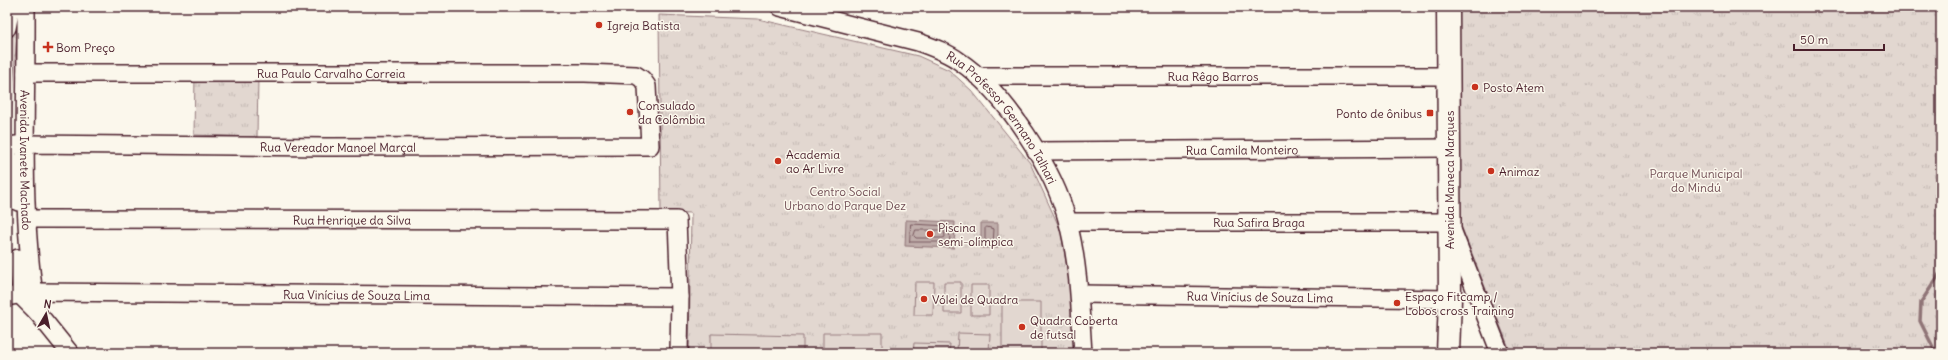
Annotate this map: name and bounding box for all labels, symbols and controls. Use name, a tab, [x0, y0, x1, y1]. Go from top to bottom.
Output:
place label: Igreja Batista	[607, 18, 680, 33]
marker: Igreja Batista	[594, 20, 604, 30]
scale bar	[1794, 26, 1884, 52]
text: 50 m	[1800, 32, 1829, 47]
place label: Bom Preço	[56, 40, 115, 55]
marker: Bom Preço	[43, 42, 53, 52]
street label: Rua Professor Germano Talhari	[944, 47, 1060, 186]
street label: Rua Paulo Carvalho Correia	[257, 66, 405, 81]
street label: Rua Rêgo Barros	[1167, 69, 1259, 84]
place label: Posto Atem	[1483, 80, 1545, 95]
marker: Posto Atem	[1470, 82, 1480, 92]
street label: Avenida Ivanete Machado	[18, 90, 35, 231]
place label: Consulado da Colômbia	[638, 98, 706, 127]
place label: Ponto de ônibus	[1336, 106, 1422, 121]
marker: Consulado da Colômbia	[625, 107, 635, 117]
marker: Ponto de ônibus	[1425, 108, 1435, 118]
street label: Avenida Maneca Marques	[1442, 111, 1457, 249]
street label: Rua Vereador Manoel Marçal	[260, 139, 416, 155]
street label: Rua Camila Monteiro	[1186, 142, 1299, 157]
place label: Academia ao Ar Livre	[786, 147, 844, 176]
marker: Academia ao Ar Livre	[773, 156, 783, 166]
place label: Animaz	[1499, 164, 1540, 179]
marker: Animaz	[1486, 166, 1496, 176]
park label: Parque Municipal do Mindú	[1650, 166, 1742, 195]
park label: Centro Social Urbano do Parque Dez	[784, 184, 906, 213]
street label: Rua Henrique da Silva	[293, 212, 411, 227]
street label: Rua Safira Braga	[1213, 215, 1305, 230]
place label: Piscina semi-olímpica	[938, 220, 1013, 249]
marker: Piscina semi-olímpica	[925, 229, 935, 239]
street label: Rua Vinícius de Souza Lima	[283, 286, 430, 303]
street label: Rua Vinícius de Souza Lima	[1186, 288, 1334, 305]
place label: Espaço Fitcamp / Lobos cross Training	[1405, 289, 1514, 318]
place label: Vólei de Quadra	[932, 292, 1018, 307]
north arrow	[26, 294, 66, 334]
marker: Vólei de Quadra	[919, 294, 929, 304]
text: N	[43, 297, 52, 312]
marker: Espaço Fitcamp / Lobos cross Training	[1392, 298, 1402, 308]
place label: Quadra Coberta de futsal	[1030, 313, 1118, 342]
marker: Quadra Coberta de futsal	[1017, 322, 1027, 332]

